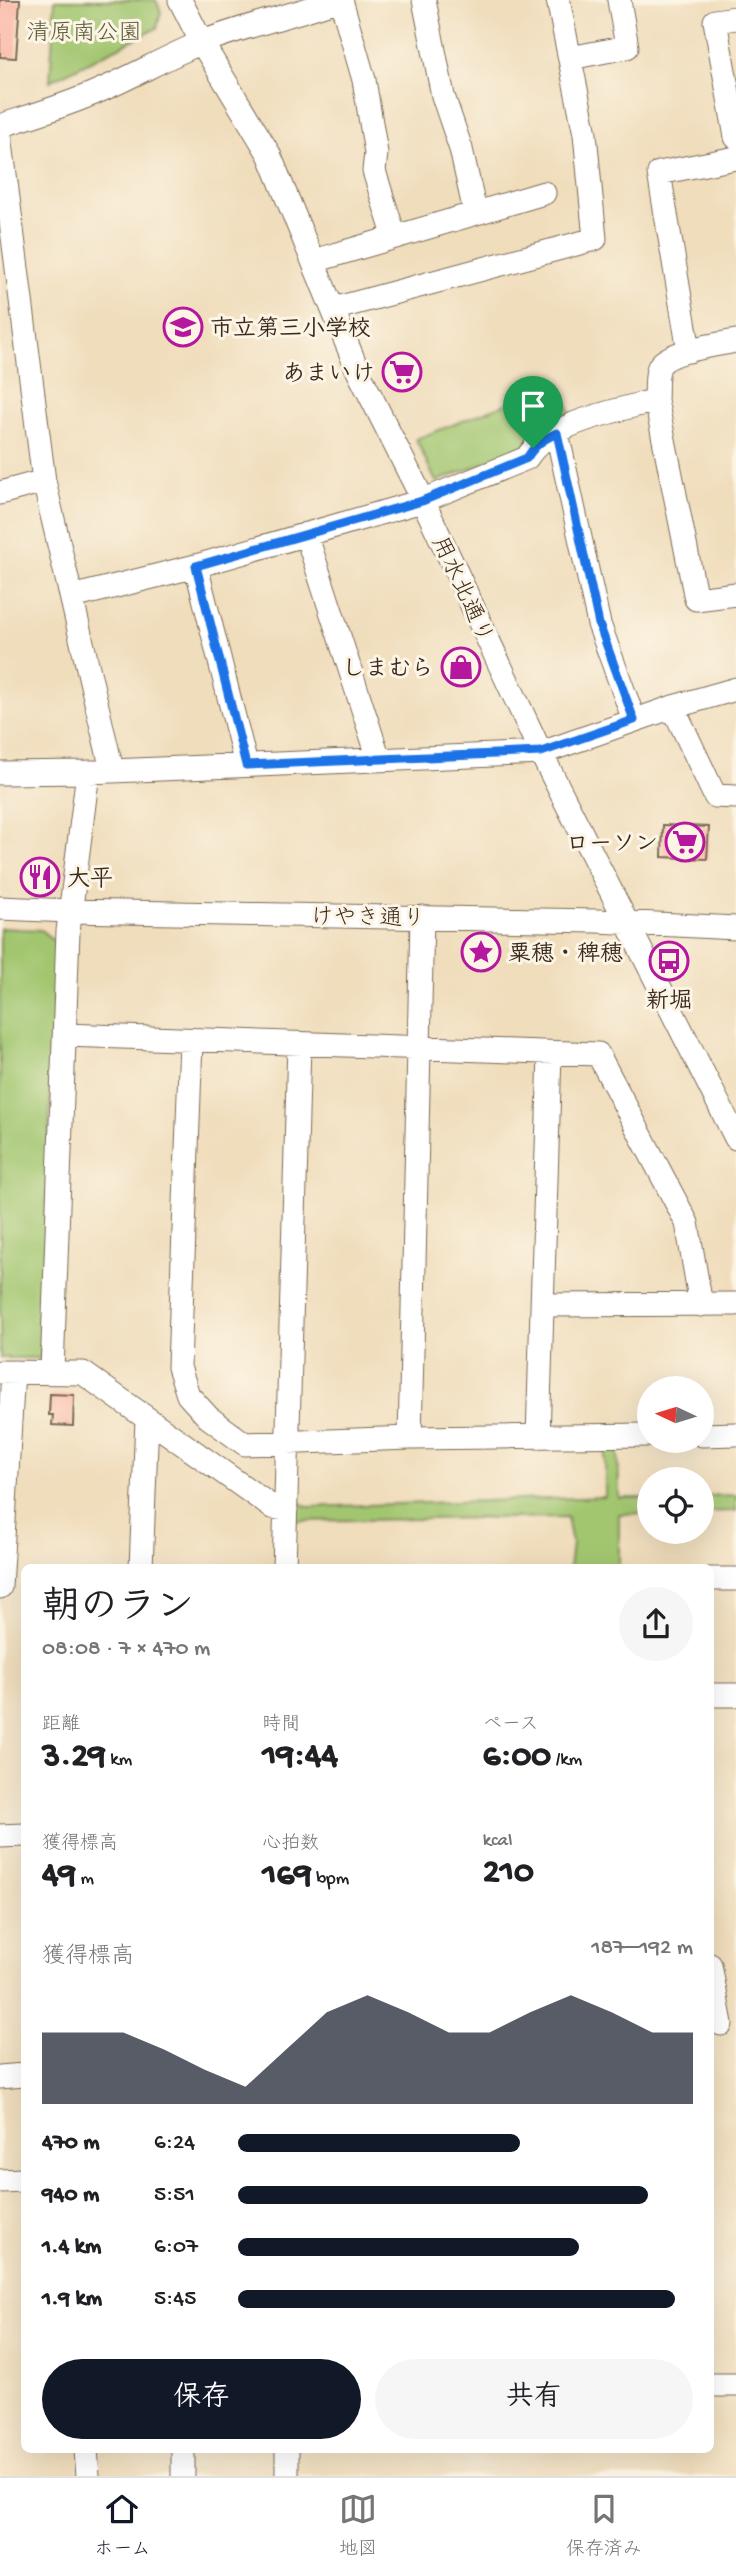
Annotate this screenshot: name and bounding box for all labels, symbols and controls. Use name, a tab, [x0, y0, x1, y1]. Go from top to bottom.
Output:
park label: 清原南公園	[27, 20, 142, 48]
school or university icon: 市立第三小学校	[162, 306, 204, 348]
place label: 市立第三小学校	[210, 316, 371, 344]
supermarket icon: あまいけ	[381, 351, 423, 393]
place label: あまいけ	[282, 361, 375, 389]
pin	[503, 376, 563, 448]
icon: arrive	[514, 387, 552, 425]
street label: 用水北通り	[424, 532, 498, 648]
shop icon: しまむら	[440, 646, 482, 688]
place label: しまむら	[342, 657, 434, 684]
supermarket icon: ローソン	[664, 821, 706, 863]
place label: ローソン	[566, 832, 658, 859]
restaurant icon: 大平	[19, 856, 61, 898]
place label: 大平	[67, 866, 113, 894]
street label: けやき通り	[310, 905, 426, 934]
place icon: 粟穂・稗穂	[460, 931, 502, 973]
bus stop icon: 新堀	[648, 940, 690, 982]
place label: 粟穂・稗穂	[508, 941, 623, 969]
place label: 新堀	[646, 988, 692, 1016]
north arrow	[637, 1376, 714, 1452]
map controls	[637, 1376, 714, 1544]
button: locate	[637, 1467, 714, 1544]
button: share	[619, 1587, 693, 1661]
text: 朝のラン	[42, 1588, 194, 1632]
text: 08:08 · 7 × 470 m	[42, 1636, 210, 1663]
text: 距離	[42, 1714, 80, 1737]
text: 時間	[262, 1714, 300, 1737]
text: ペース	[483, 1714, 539, 1737]
text: 3.29	[42, 1737, 106, 1778]
text: 19:44	[262, 1737, 338, 1778]
text: 6:00	[483, 1737, 551, 1778]
text: km	[106, 1749, 132, 1772]
text: /km	[551, 1749, 582, 1772]
text: kcal	[483, 1830, 512, 1853]
text: 獲得標高	[42, 1833, 118, 1856]
text: 心拍数	[262, 1833, 319, 1856]
text: 210	[483, 1853, 534, 1894]
text: 49	[42, 1856, 76, 1897]
text: 169	[262, 1856, 312, 1897]
text: m	[76, 1868, 94, 1891]
text: bpm	[312, 1868, 349, 1891]
text: 187–192 m	[591, 1935, 693, 1962]
text: 獲得標高	[42, 1944, 134, 1971]
text: 470 m	[42, 2130, 100, 2157]
text: 6:24	[154, 2130, 195, 2157]
text: 940 m	[42, 2182, 99, 2209]
text: 5:51	[154, 2182, 195, 2209]
text: 1.4 km	[42, 2234, 101, 2261]
text: 6:07	[154, 2234, 198, 2261]
text: 1.9 km	[42, 2286, 102, 2313]
text: 5:45	[154, 2286, 196, 2313]
button: 保存	[42, 2359, 361, 2439]
button: 共有	[375, 2359, 693, 2439]
tab: ホーム	[94, 2490, 151, 2562]
tab: 地図	[339, 2490, 377, 2562]
tab: 保存済み	[566, 2490, 642, 2562]

